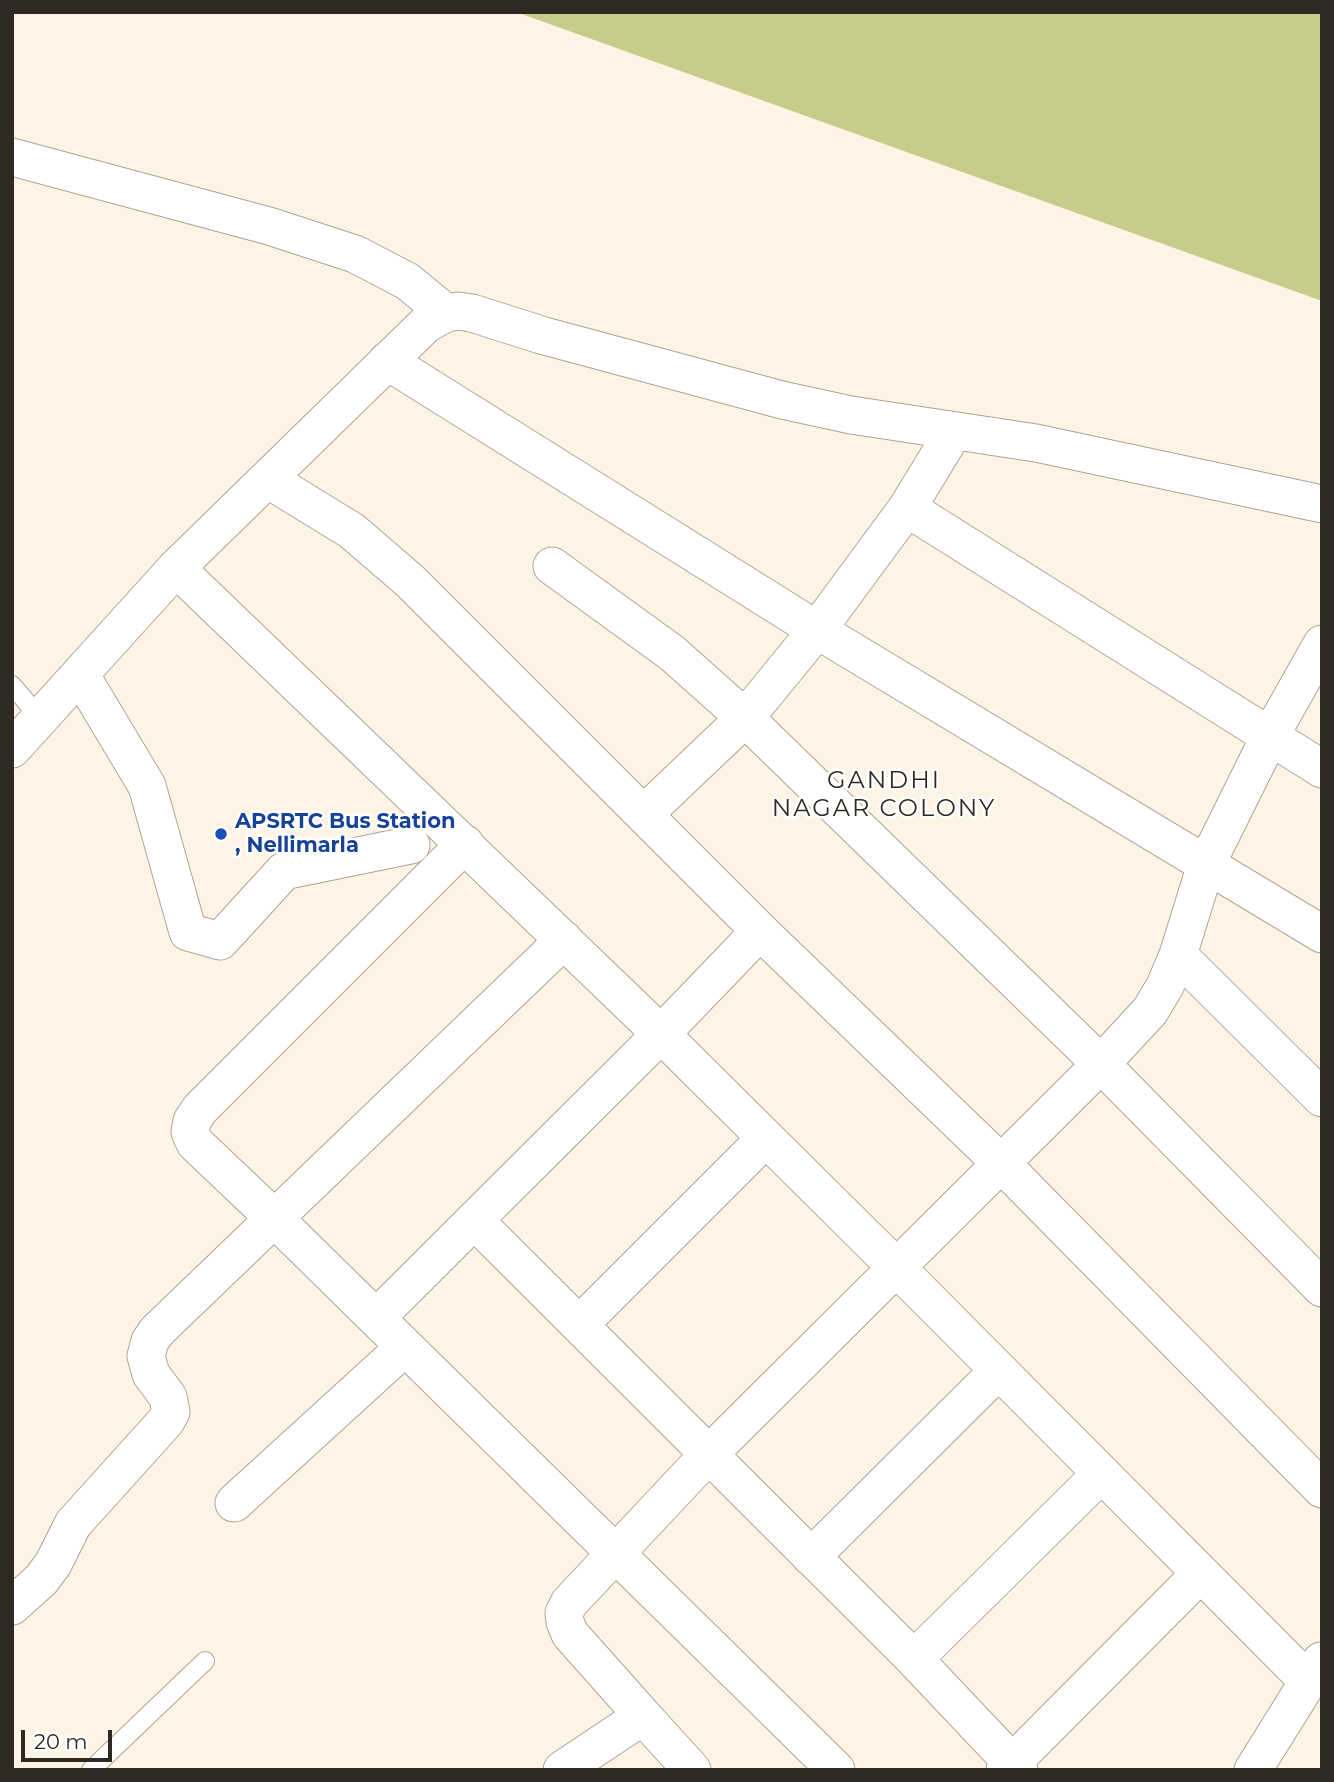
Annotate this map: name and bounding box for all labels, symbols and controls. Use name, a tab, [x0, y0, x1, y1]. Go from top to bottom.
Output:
district label: GANDHI NAGAR COLONY	[773, 767, 995, 823]
place label: APSRTC Bus Station , Nellimarla	[235, 809, 455, 859]
marker: APSRTC Bus Station , Nellimarla	[213, 826, 229, 842]
scale bar	[24, 1716, 116, 1760]
text: 20 m	[34, 1729, 88, 1754]

